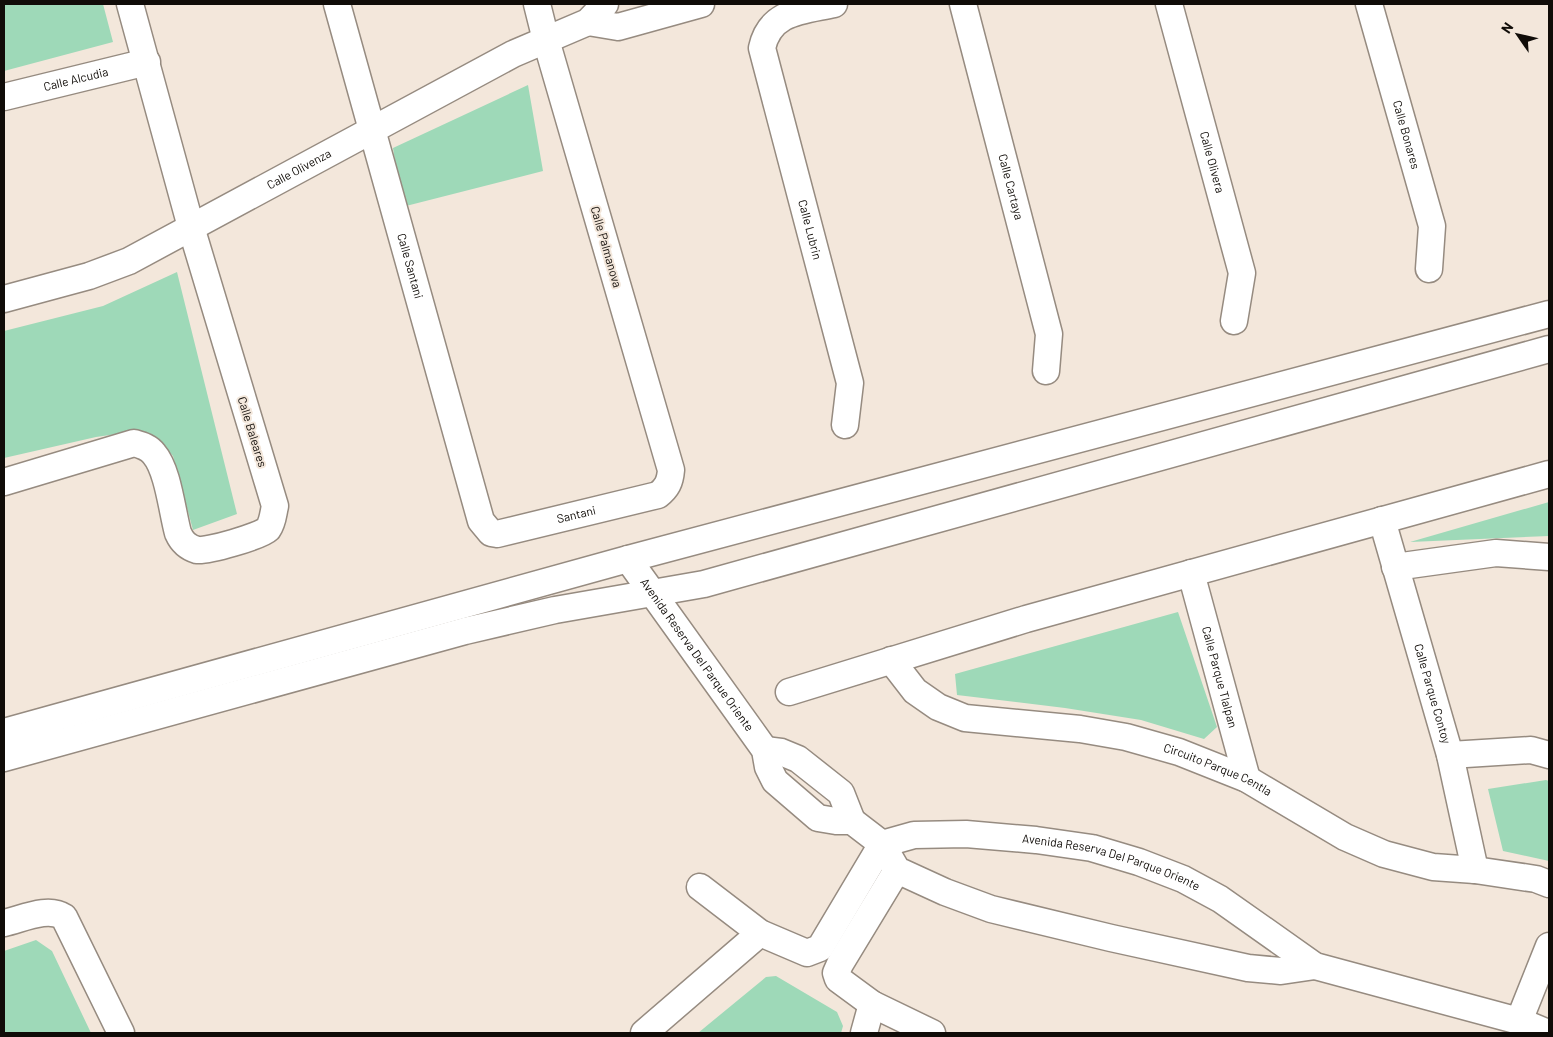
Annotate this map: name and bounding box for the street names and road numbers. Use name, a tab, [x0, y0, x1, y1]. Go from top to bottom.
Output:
street label: Calle Alcudia	[42, 64, 109, 93]
street label: Calle Bonares	[1391, 99, 1424, 171]
street label: Calle Olivera	[1198, 130, 1228, 194]
street label: Calle Olivenza	[264, 145, 333, 191]
street label: Calle Cartaya	[996, 152, 1027, 221]
street label: Calle Lubrin	[796, 198, 825, 261]
street label: Calle Palmanova	[589, 204, 625, 289]
street label: Calle Santani	[395, 231, 427, 300]
street label: Calle Baleares	[236, 395, 270, 469]
street label: Santani	[555, 502, 597, 525]
street label: Avenida Reserva Del Parque Oriente	[638, 575, 757, 733]
street label: Calle Parque Tlalpan	[1200, 625, 1241, 729]
street label: Calle Parque Contoy	[1412, 642, 1454, 746]
street label: Circuito Parque Centla	[1162, 740, 1275, 798]
street label: Avenida Reserva Del Parque Oriente	[1022, 831, 1203, 893]

